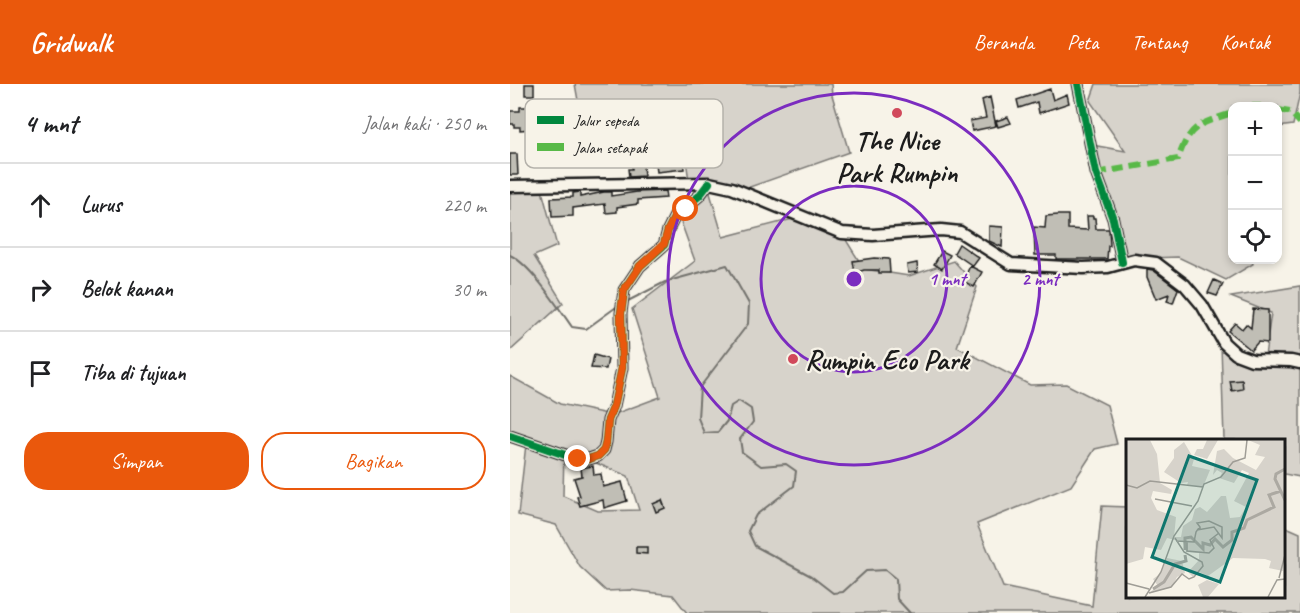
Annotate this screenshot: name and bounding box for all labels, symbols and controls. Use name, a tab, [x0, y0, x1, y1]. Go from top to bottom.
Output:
text: Gridwalk	[30, 25, 112, 60]
text: Beranda	[974, 29, 1034, 55]
text: Peta	[1067, 29, 1098, 55]
text: Tentang	[1131, 29, 1188, 55]
text: Kontak	[1221, 29, 1270, 55]
legend	[525, 99, 723, 168]
map controls	[1228, 102, 1282, 264]
button: +	[1228, 102, 1282, 156]
marker: The Nice Park Rumpin	[890, 106, 904, 120]
text: 4 mnt	[24, 107, 77, 140]
text: Jalan kaki · 250 m	[363, 111, 486, 136]
text: Jalur sepeda	[573, 111, 640, 131]
place label: The Nice Park Rumpin	[837, 123, 959, 190]
text: Jalan setapak	[573, 138, 648, 158]
button: −	[1228, 156, 1282, 210]
icon: ahead	[24, 189, 57, 222]
text: Lurus	[81, 191, 121, 219]
text: 220 m	[443, 193, 486, 218]
route start	[672, 195, 698, 221]
button: locate	[1228, 210, 1282, 264]
text: 1 mnt	[929, 268, 968, 290]
text: 2 mnt	[1022, 268, 1061, 290]
centre of rings	[844, 269, 864, 289]
icon: right	[24, 273, 57, 306]
text: Belok kanan	[81, 275, 173, 303]
text: 30 m	[452, 277, 486, 302]
place label: Rumpin Eco Park	[805, 342, 971, 377]
marker: Rumpin Eco Park	[786, 352, 800, 366]
icon: arrive	[24, 357, 57, 390]
text: Tiba di tujuan	[81, 359, 186, 387]
button: Simpan	[24, 432, 249, 490]
button: Bagikan	[261, 432, 486, 490]
inset map	[1126, 439, 1285, 598]
route end	[564, 445, 590, 471]

